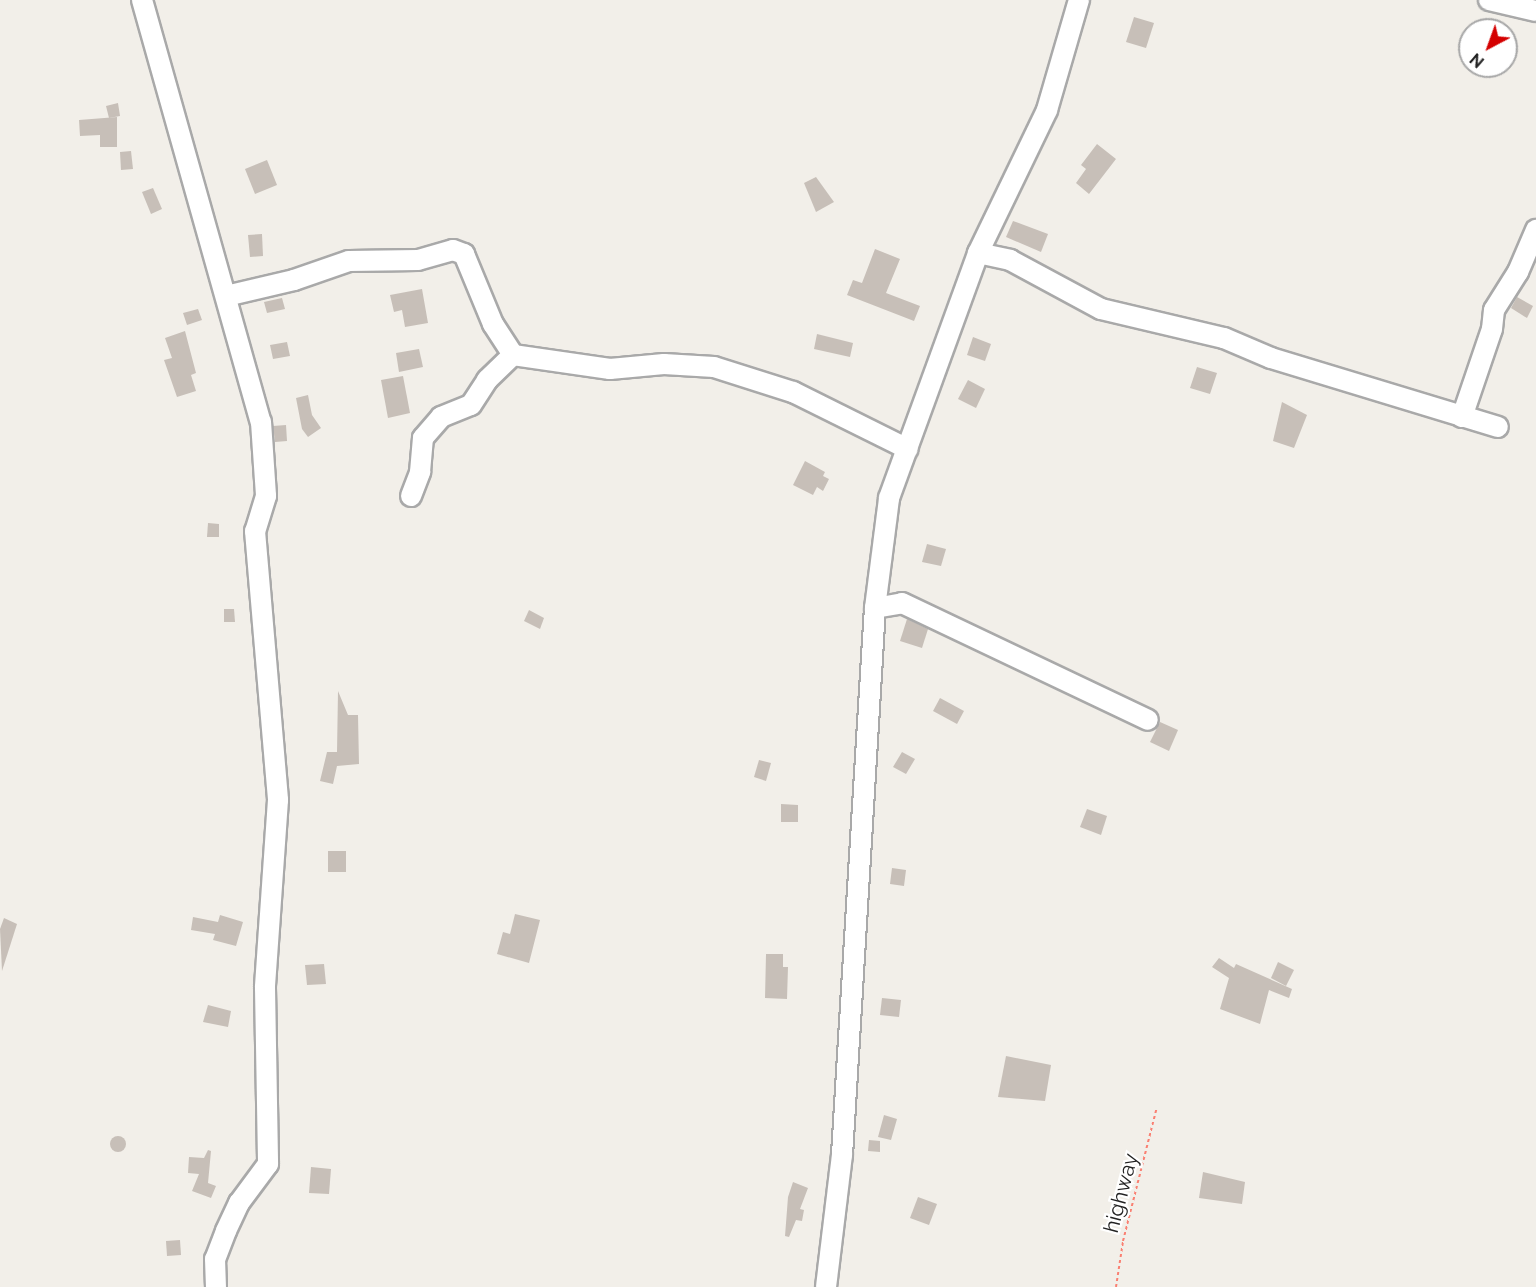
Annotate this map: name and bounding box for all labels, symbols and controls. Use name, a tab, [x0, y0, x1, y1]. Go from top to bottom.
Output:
north arrow	[1458, 18, 1518, 78]
text: N	[1466, 49, 1488, 72]
street label: highway	[1098, 1151, 1144, 1235]

